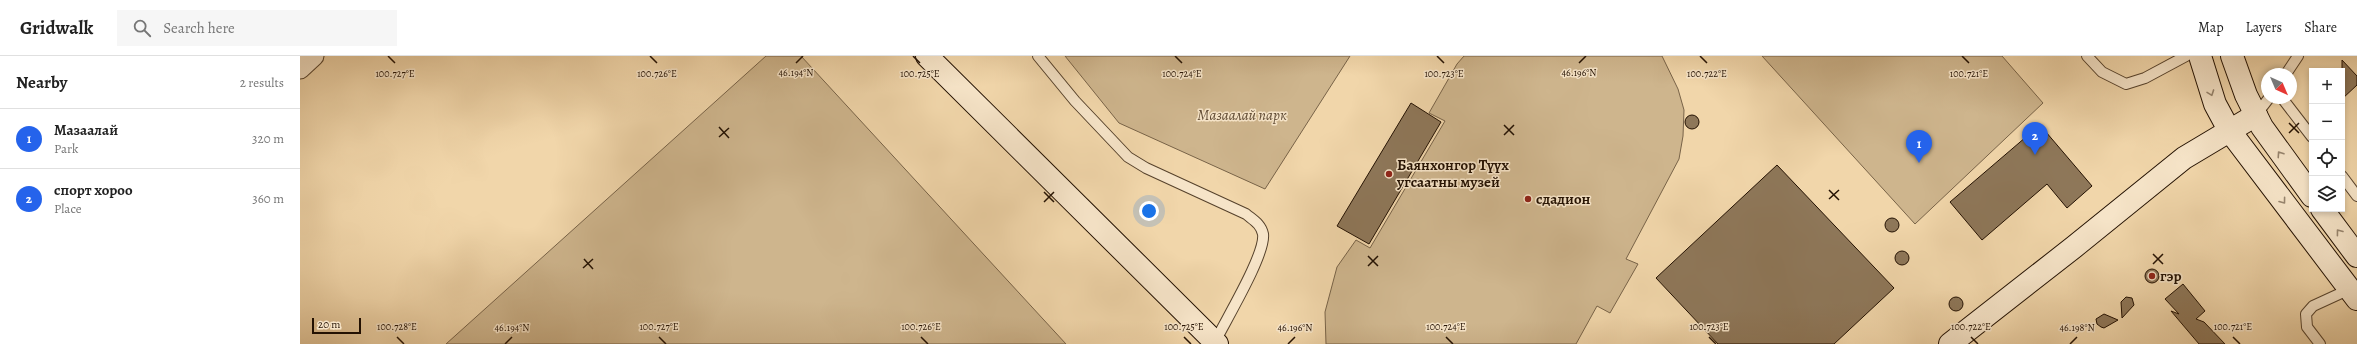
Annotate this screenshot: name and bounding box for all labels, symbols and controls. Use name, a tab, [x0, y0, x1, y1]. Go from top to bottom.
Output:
search box	[117, 10, 397, 46]
text: Gridwalk	[20, 15, 93, 41]
icon: search	[131, 17, 153, 39]
text: Search here	[163, 18, 235, 38]
text: Map	[2198, 18, 2224, 37]
text: Layers	[2246, 18, 2282, 37]
text: Share	[2304, 18, 2337, 37]
text: 46.194°N	[779, 66, 813, 79]
text: 46.196°N	[1562, 66, 1597, 79]
text: 100.727°E	[375, 67, 415, 80]
text: 100.726°E	[637, 67, 677, 80]
text: 100.725°E	[900, 67, 940, 80]
text: 100.724°E	[1162, 67, 1202, 80]
text: 100.723°E	[1424, 67, 1464, 80]
text: 100.722°E	[1687, 67, 1727, 80]
text: 100.721°E	[1950, 67, 1988, 80]
north arrow	[2261, 68, 2297, 104]
map controls	[2309, 68, 2345, 212]
button: +	[2309, 68, 2345, 104]
text: Nearby	[16, 71, 67, 94]
text: 2 results	[240, 74, 284, 91]
one-way arrow	[2206, 90, 2215, 97]
button: −	[2309, 104, 2345, 140]
park label: Мазаалай парк	[1197, 105, 1287, 125]
text: Мазаалай	[54, 120, 118, 140]
pin: 2	[2022, 122, 2048, 155]
text: 1	[27, 130, 31, 147]
text: 320 m	[252, 130, 284, 147]
pin: 1	[1906, 130, 1932, 163]
text: Park	[54, 140, 78, 157]
button: locate	[2309, 140, 2345, 176]
one-way arrow	[2277, 151, 2285, 158]
place label: Баянхонгор Түүх угсаатны музей	[1396, 155, 1509, 192]
marker: Баянхонгор Түүх угсаатны музей	[1384, 169, 1394, 179]
button: layers	[2309, 176, 2345, 212]
text: спорт хороо	[54, 180, 133, 200]
place label: сдадион	[1536, 189, 1591, 209]
text: 2	[26, 190, 32, 207]
text: 360 m	[252, 190, 284, 207]
marker: сдадион	[1523, 194, 1533, 204]
one-way arrow	[2278, 196, 2285, 203]
text: Place	[54, 200, 82, 217]
your location	[1139, 201, 1159, 221]
one-way arrow	[2337, 230, 2344, 237]
place label: гэр	[2160, 266, 2181, 286]
marker: гэр	[2147, 271, 2157, 281]
scale bar	[312, 316, 361, 335]
text: 20 m	[318, 317, 340, 332]
text: 100.728°E	[377, 320, 417, 333]
text: 100.727°E	[639, 320, 679, 333]
text: 100.726°E	[901, 320, 941, 333]
text: 100.725°E	[1164, 320, 1204, 333]
text: 100.724°E	[1426, 320, 1466, 333]
text: 100.723°E	[1689, 320, 1729, 333]
text: 100.722°E	[1951, 320, 1991, 333]
text: 100.721°E	[2214, 320, 2252, 333]
text: 46.194°N	[495, 321, 529, 334]
text: 46.196°N	[1278, 321, 1313, 334]
text: 46.198°N	[2059, 321, 2095, 334]

